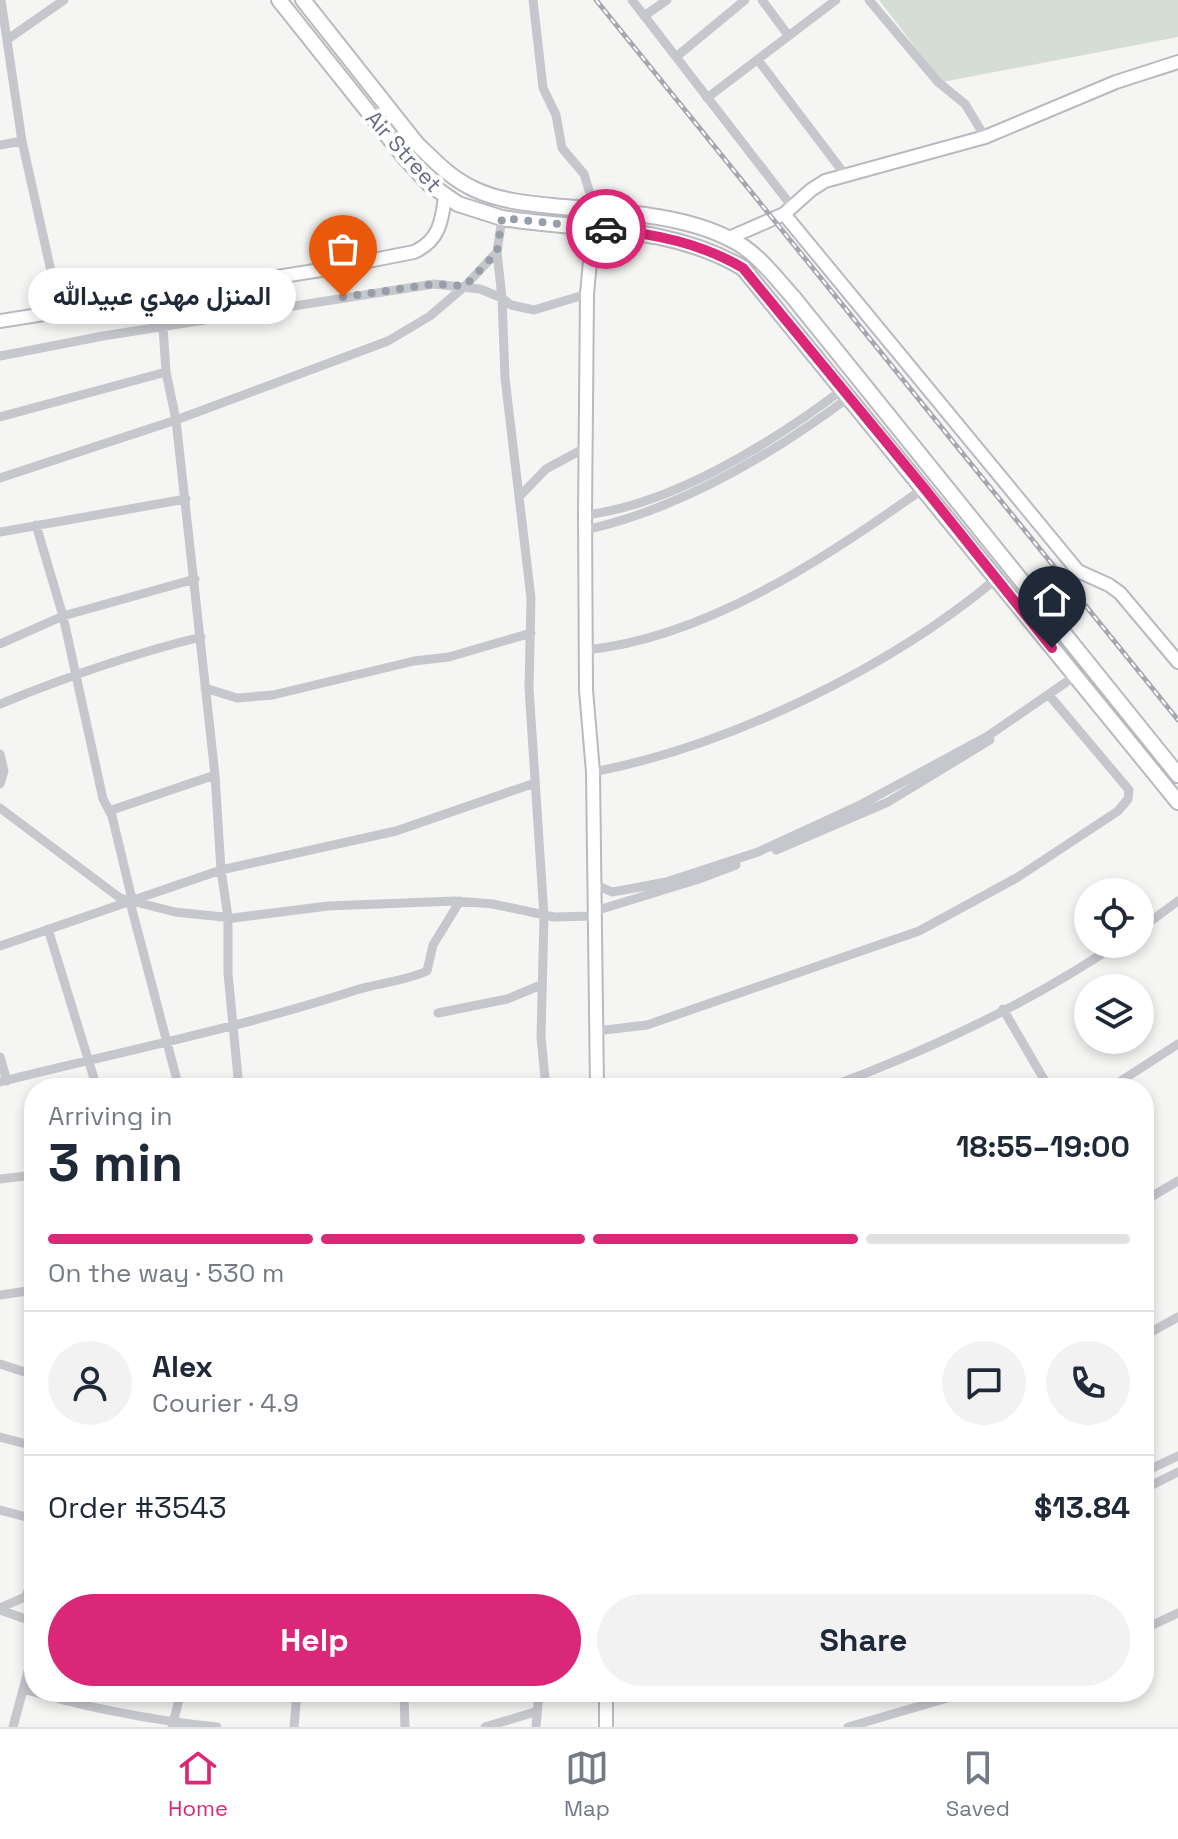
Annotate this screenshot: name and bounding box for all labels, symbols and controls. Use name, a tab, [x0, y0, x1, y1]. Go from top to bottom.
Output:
street label: Air Street	[360, 104, 448, 198]
courier	[566, 189, 646, 269]
icon: car	[584, 207, 628, 251]
pin	[309, 215, 377, 297]
icon: bag	[321, 227, 365, 271]
callout: المنزل مهدي عبيدالله	[27, 269, 295, 325]
text: المنزل مهدي عبيدالله	[53, 279, 271, 313]
pin	[1018, 566, 1086, 648]
icon: home	[1030, 578, 1074, 622]
map controls	[1074, 878, 1154, 1054]
button: locate	[1074, 878, 1154, 958]
button: layers	[1074, 974, 1154, 1054]
text: Arriving in	[48, 1099, 172, 1133]
text: 18:55–19:00	[956, 1127, 1130, 1166]
text: 3 min	[48, 1130, 183, 1196]
text: On the way · 530 m	[48, 1256, 284, 1290]
button: person	[48, 1341, 132, 1425]
button: chat	[942, 1341, 1026, 1425]
button: phone	[1046, 1341, 1130, 1425]
text: Alex	[152, 1347, 213, 1386]
text: Courier · 4.9	[152, 1386, 299, 1420]
text: Order #3543	[48, 1488, 227, 1527]
text: $13.84	[1034, 1488, 1130, 1527]
button: Help	[48, 1594, 581, 1686]
button: Share	[597, 1594, 1130, 1686]
tab: Home	[168, 1746, 228, 1822]
tab: Map	[564, 1746, 610, 1822]
tab: Saved	[946, 1746, 1010, 1822]

